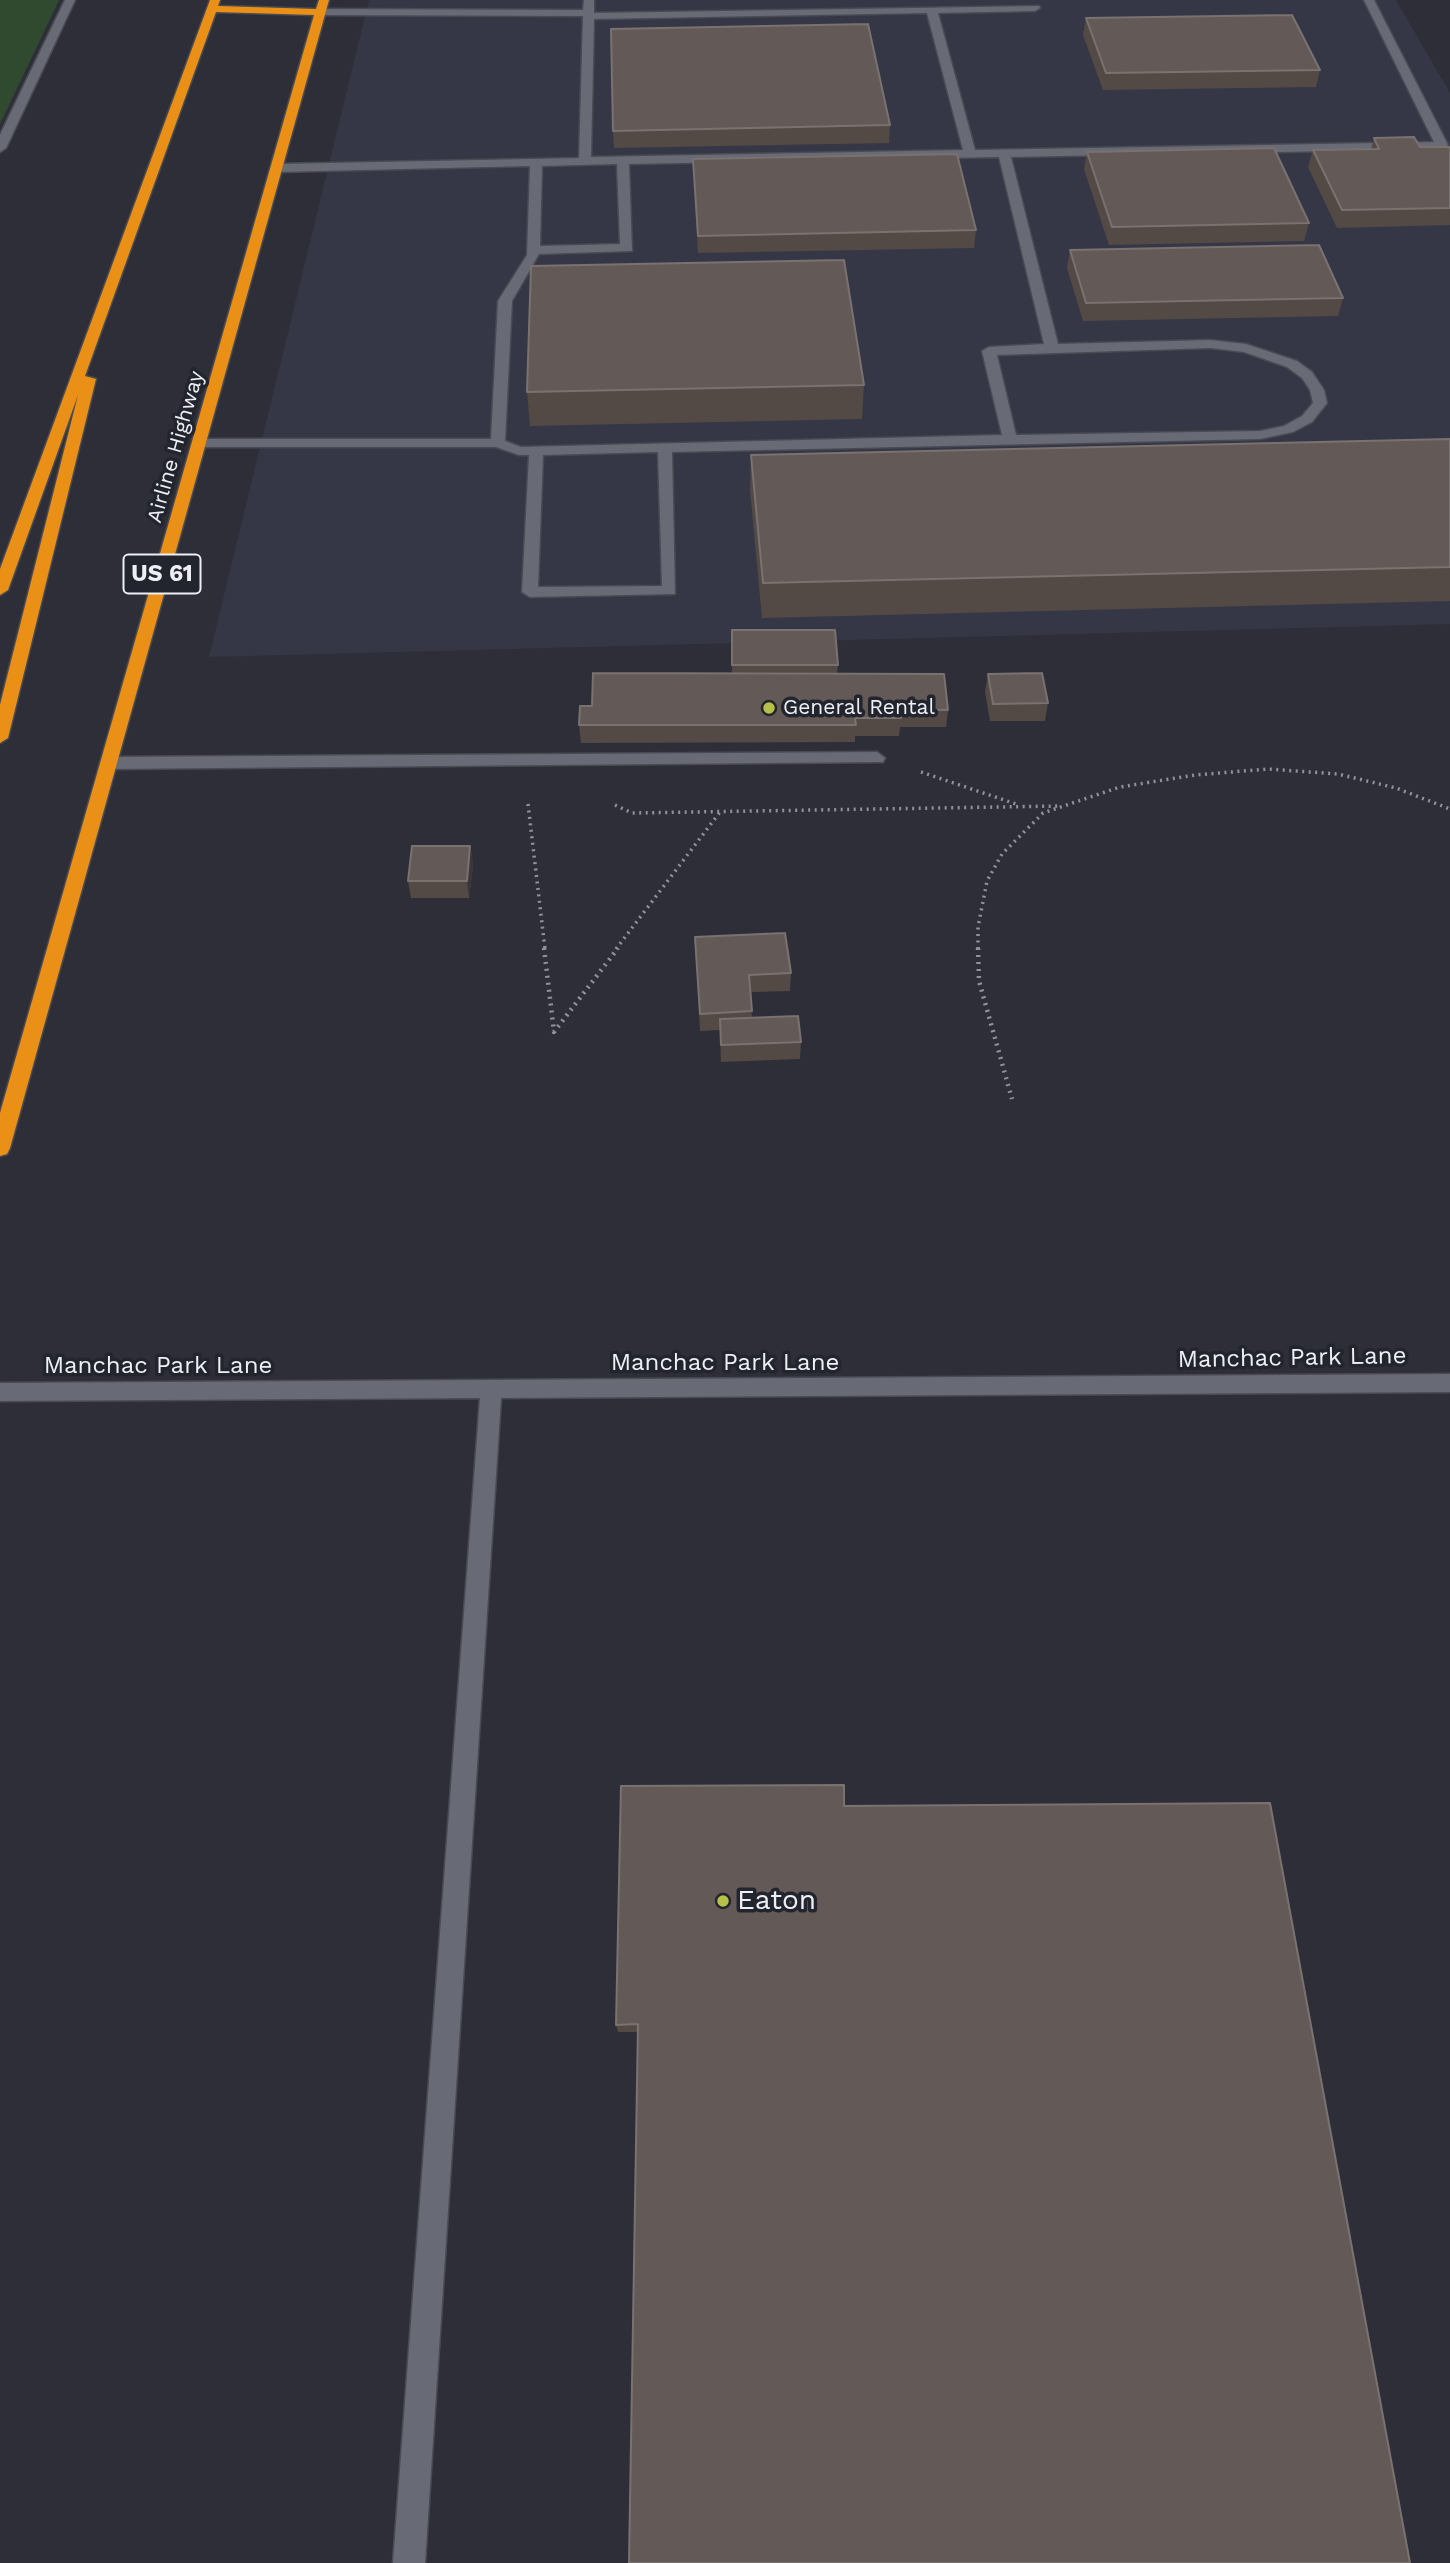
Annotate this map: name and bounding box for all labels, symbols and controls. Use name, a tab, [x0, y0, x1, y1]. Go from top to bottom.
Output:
street label: Airline Highway	[142, 368, 210, 526]
road number: US 61	[124, 554, 200, 594]
place label: General Rental	[783, 695, 935, 721]
marker: General Rental	[761, 700, 777, 716]
street label: Manchac Park Lane	[1177, 1342, 1407, 1374]
street label: Manchac Park Lane	[611, 1349, 839, 1377]
street label: Manchac Park Lane	[44, 1352, 272, 1380]
place label: Eaton	[737, 1884, 816, 1918]
marker: Eaton	[715, 1893, 731, 1909]

